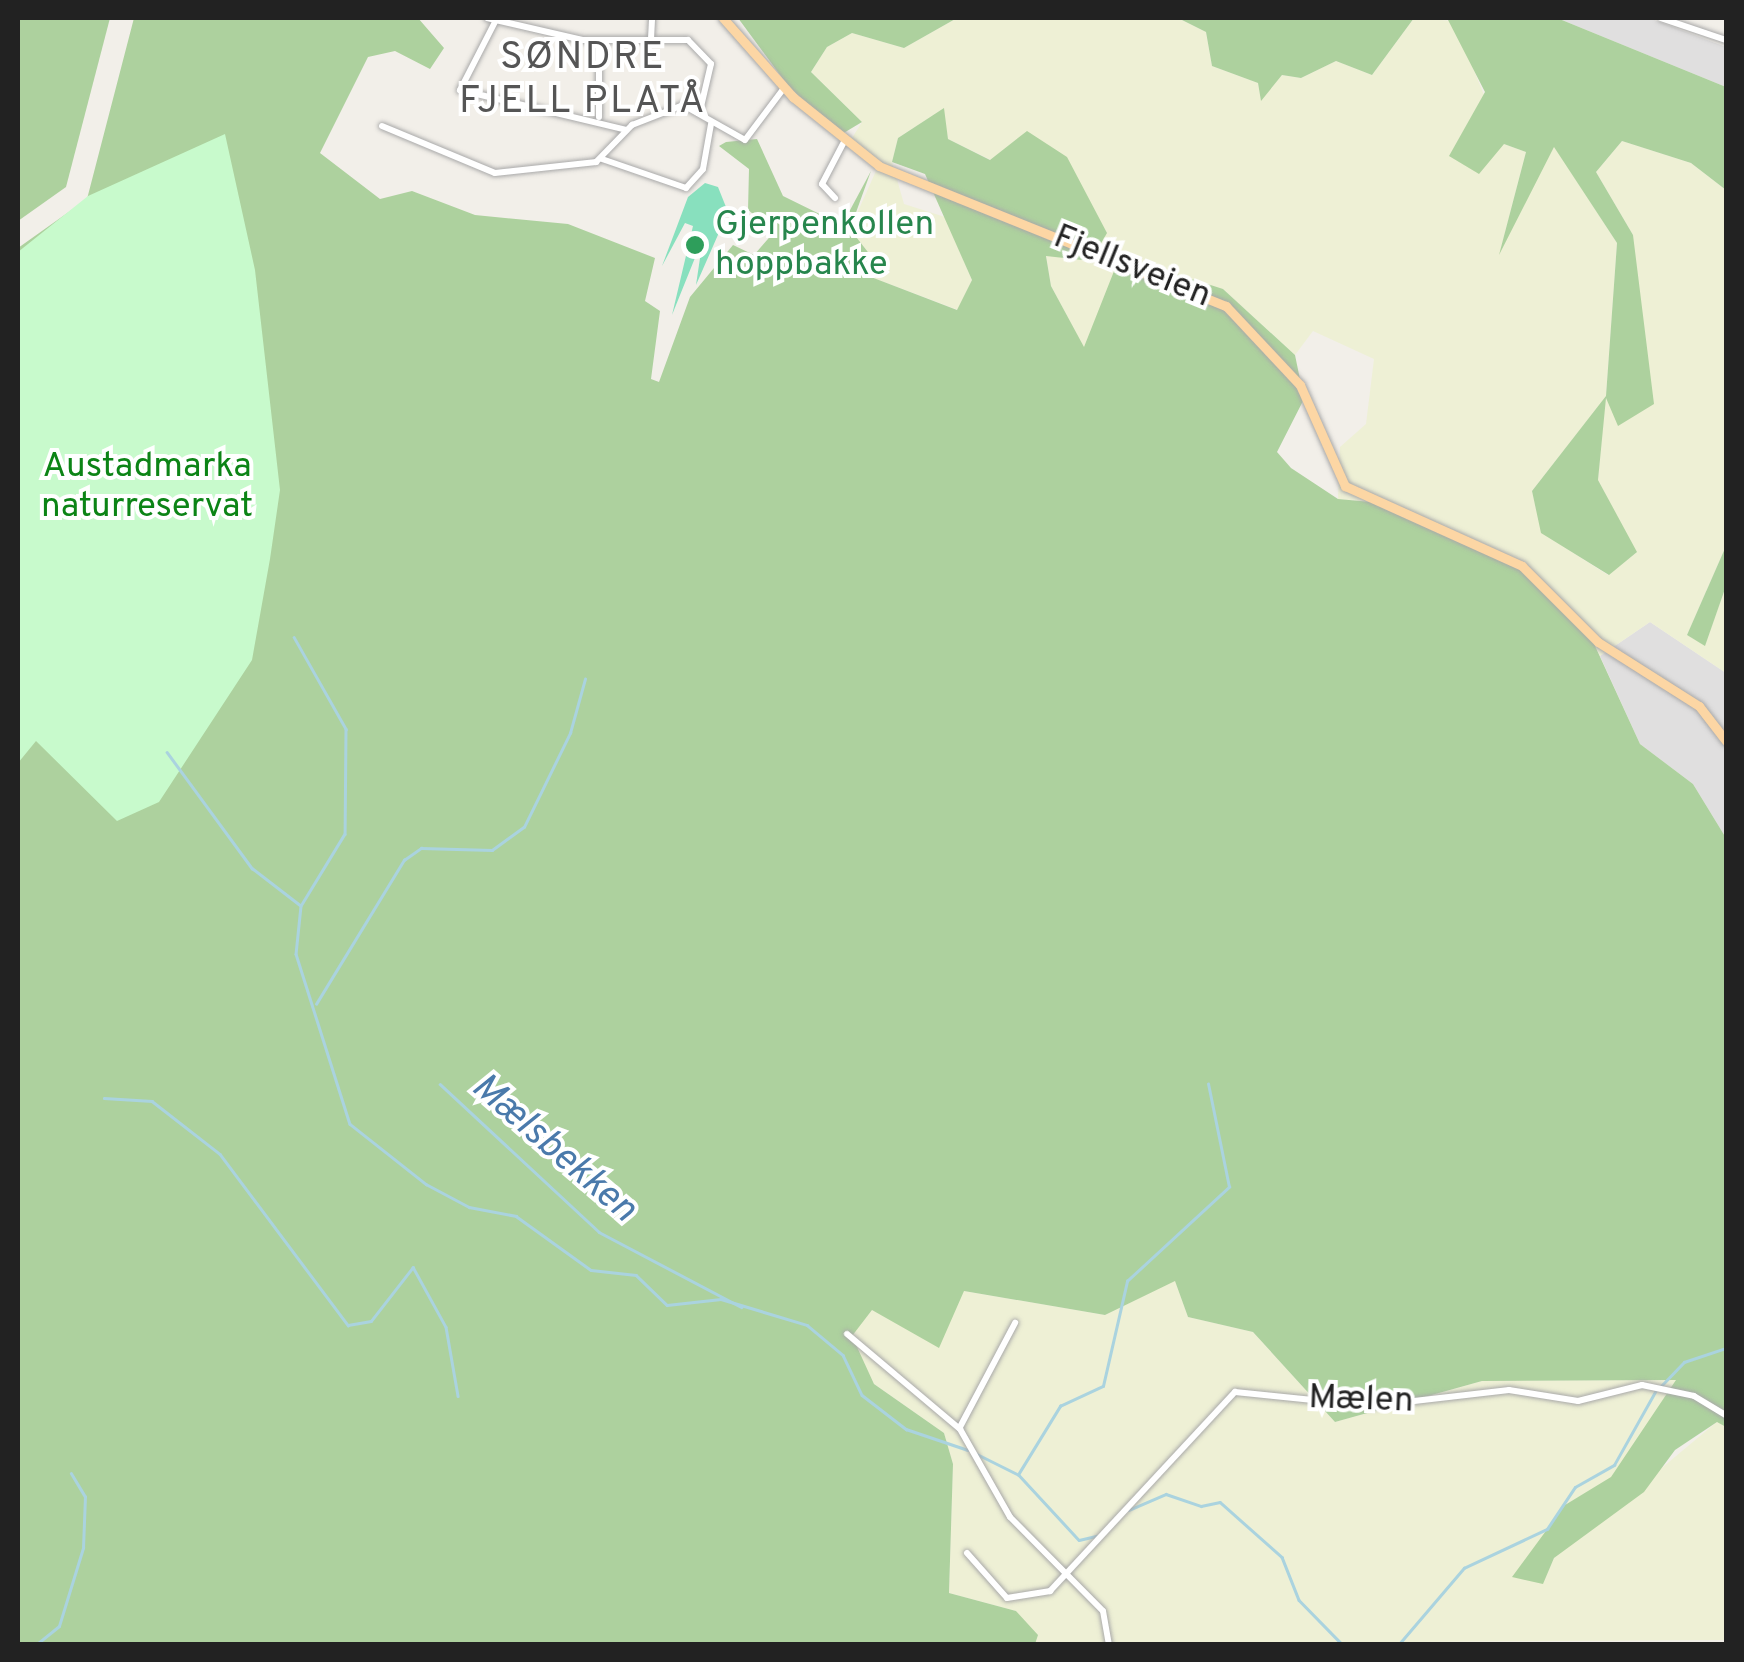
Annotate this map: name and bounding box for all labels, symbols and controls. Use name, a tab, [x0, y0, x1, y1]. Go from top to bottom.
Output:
district label: SØNDRE FJELL PLATÅ	[459, 36, 707, 125]
place label: Gjerpenkollen hoppbakke	[715, 204, 934, 286]
street label: Fjellsveien	[1047, 216, 1217, 318]
marker: Gjerpenkollen hoppbakke	[684, 234, 706, 256]
park label: Austadmarka naturreservat	[41, 446, 253, 528]
water label: Mælsbekken	[461, 1065, 645, 1233]
street label: Mælen	[1308, 1377, 1414, 1423]

